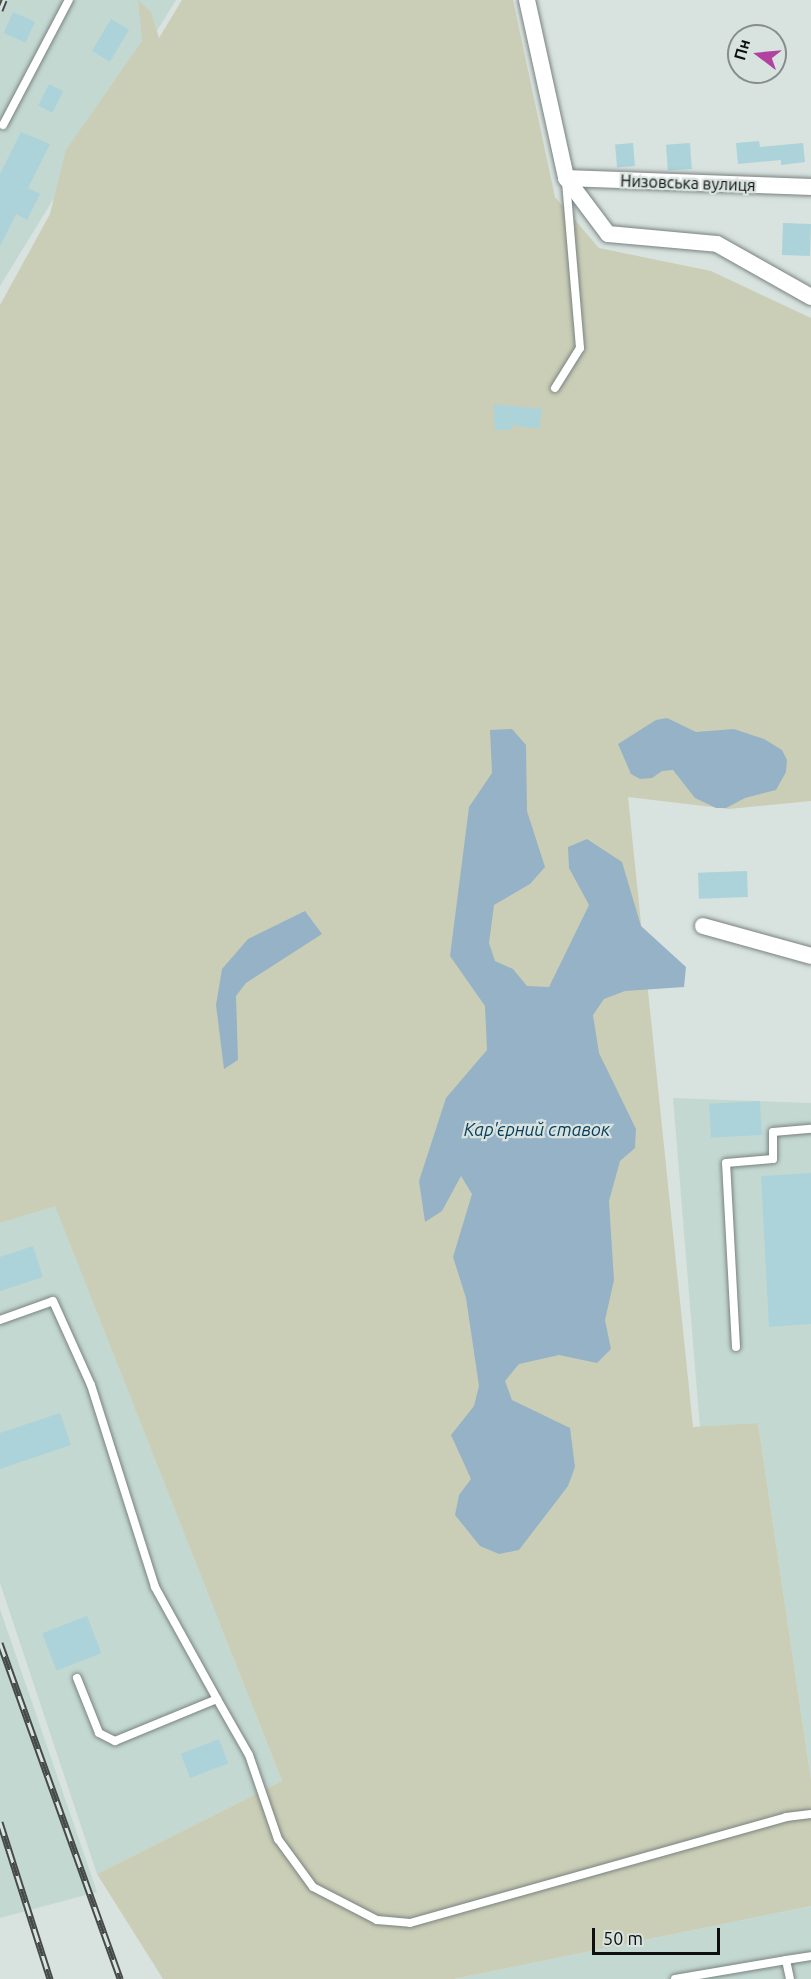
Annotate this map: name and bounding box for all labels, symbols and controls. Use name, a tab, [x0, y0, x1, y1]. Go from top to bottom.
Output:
north arrow	[727, 24, 787, 84]
text: Пн	[730, 37, 753, 62]
street label: Низовська вулиця	[620, 171, 756, 195]
water label: Кар'єрний ставок	[464, 1118, 610, 1140]
scale bar	[595, 1916, 722, 1954]
text: 50 m	[603, 1928, 643, 1948]

